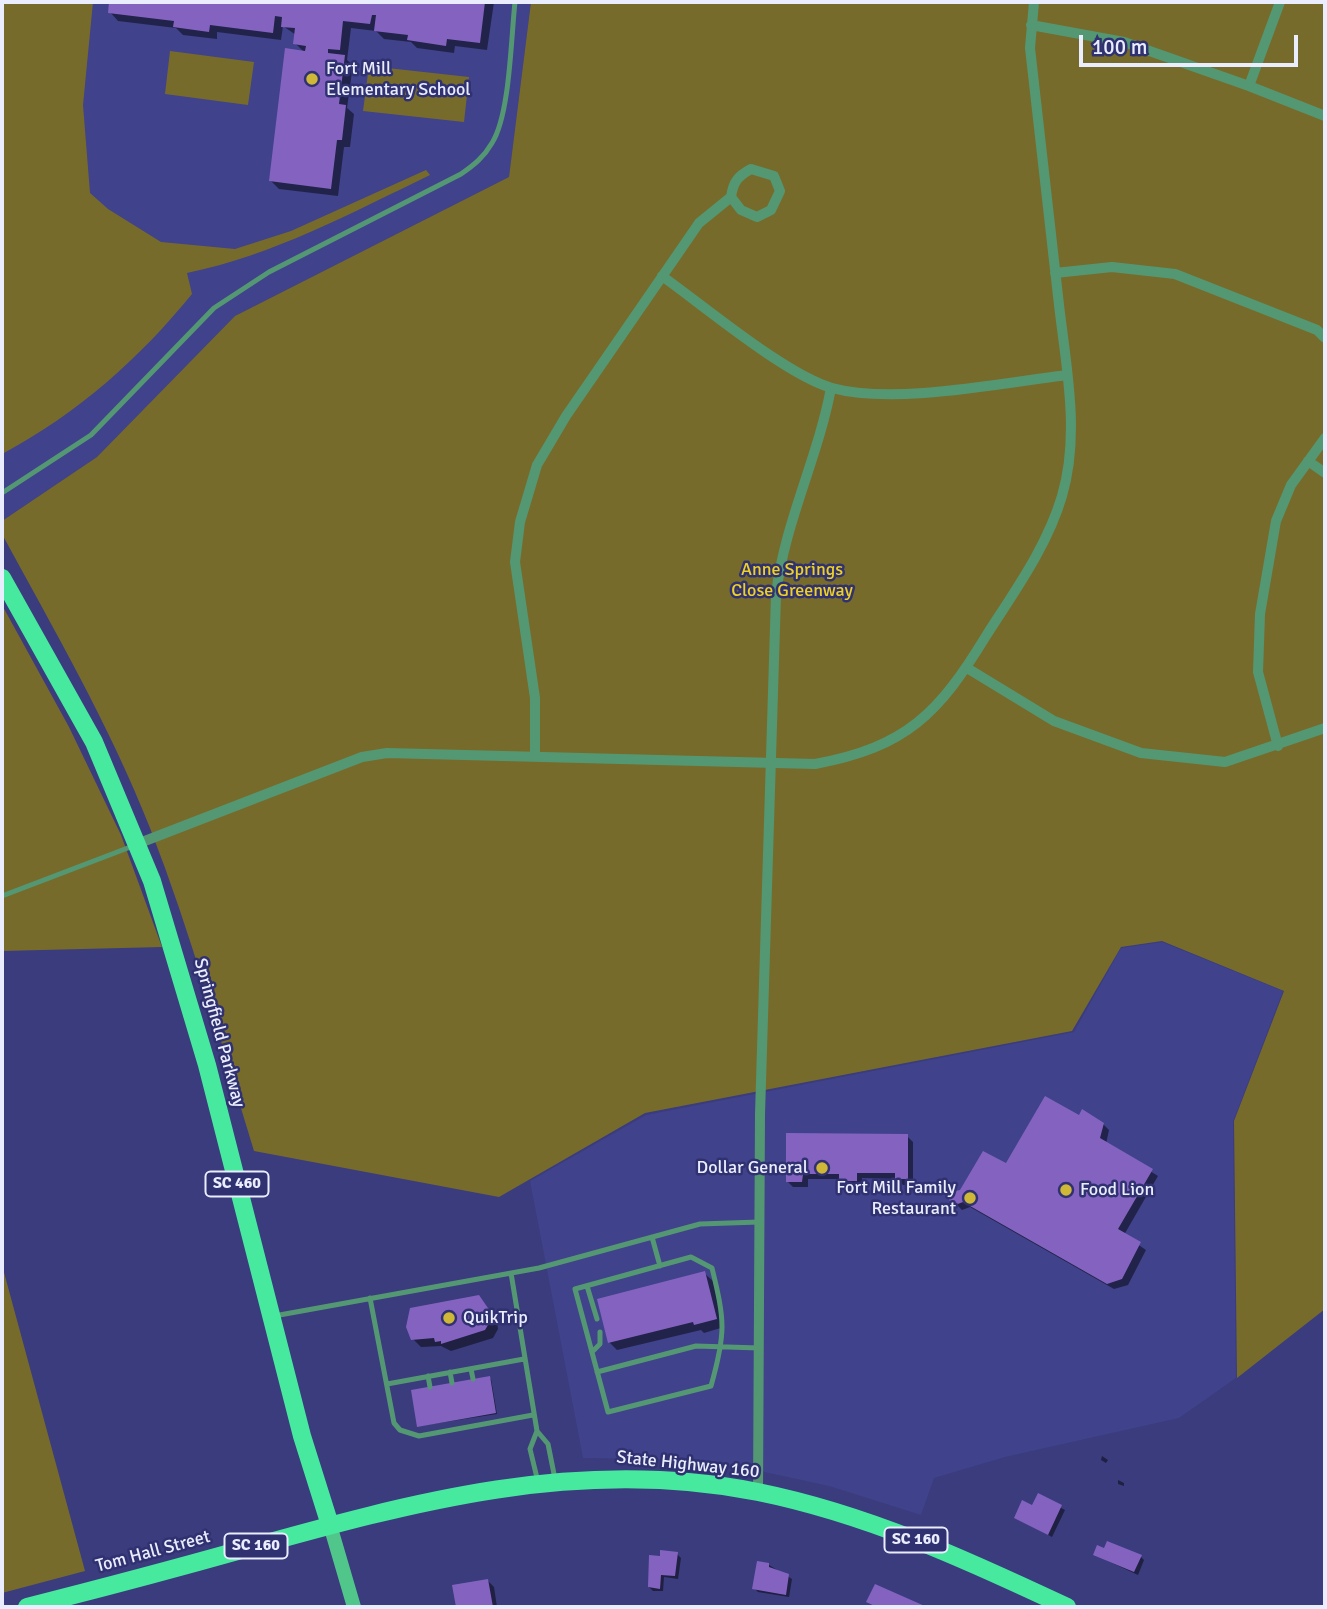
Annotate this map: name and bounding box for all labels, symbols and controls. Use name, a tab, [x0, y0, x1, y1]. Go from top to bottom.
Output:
scale bar	[1082, 21, 1301, 65]
text: 100 m	[1092, 34, 1147, 60]
place label: Fort Mill Elementary School	[326, 58, 471, 100]
marker: Fort Mill Elementary School	[304, 71, 320, 87]
park label: Anne Springs Close Greenway	[731, 559, 853, 602]
street label: Springfield Parkway	[189, 956, 249, 1110]
place label: Dollar General	[697, 1157, 808, 1179]
marker: Dollar General	[814, 1160, 830, 1176]
road number: SC 460	[205, 1172, 268, 1196]
place label: Fort Mill Family Restaurant	[836, 1177, 956, 1220]
place label: Food Lion	[1080, 1179, 1154, 1201]
marker: Food Lion	[1058, 1182, 1074, 1198]
marker: Fort Mill Family Restaurant	[962, 1190, 978, 1206]
place label: QuikTrip	[463, 1307, 528, 1329]
marker: QuikTrip	[441, 1310, 457, 1326]
street label: State Highway 160	[615, 1447, 761, 1483]
street label: Tom Hall Street	[93, 1526, 213, 1578]
road number: SC 160	[884, 1528, 948, 1552]
road number: SC 160	[224, 1534, 288, 1558]

